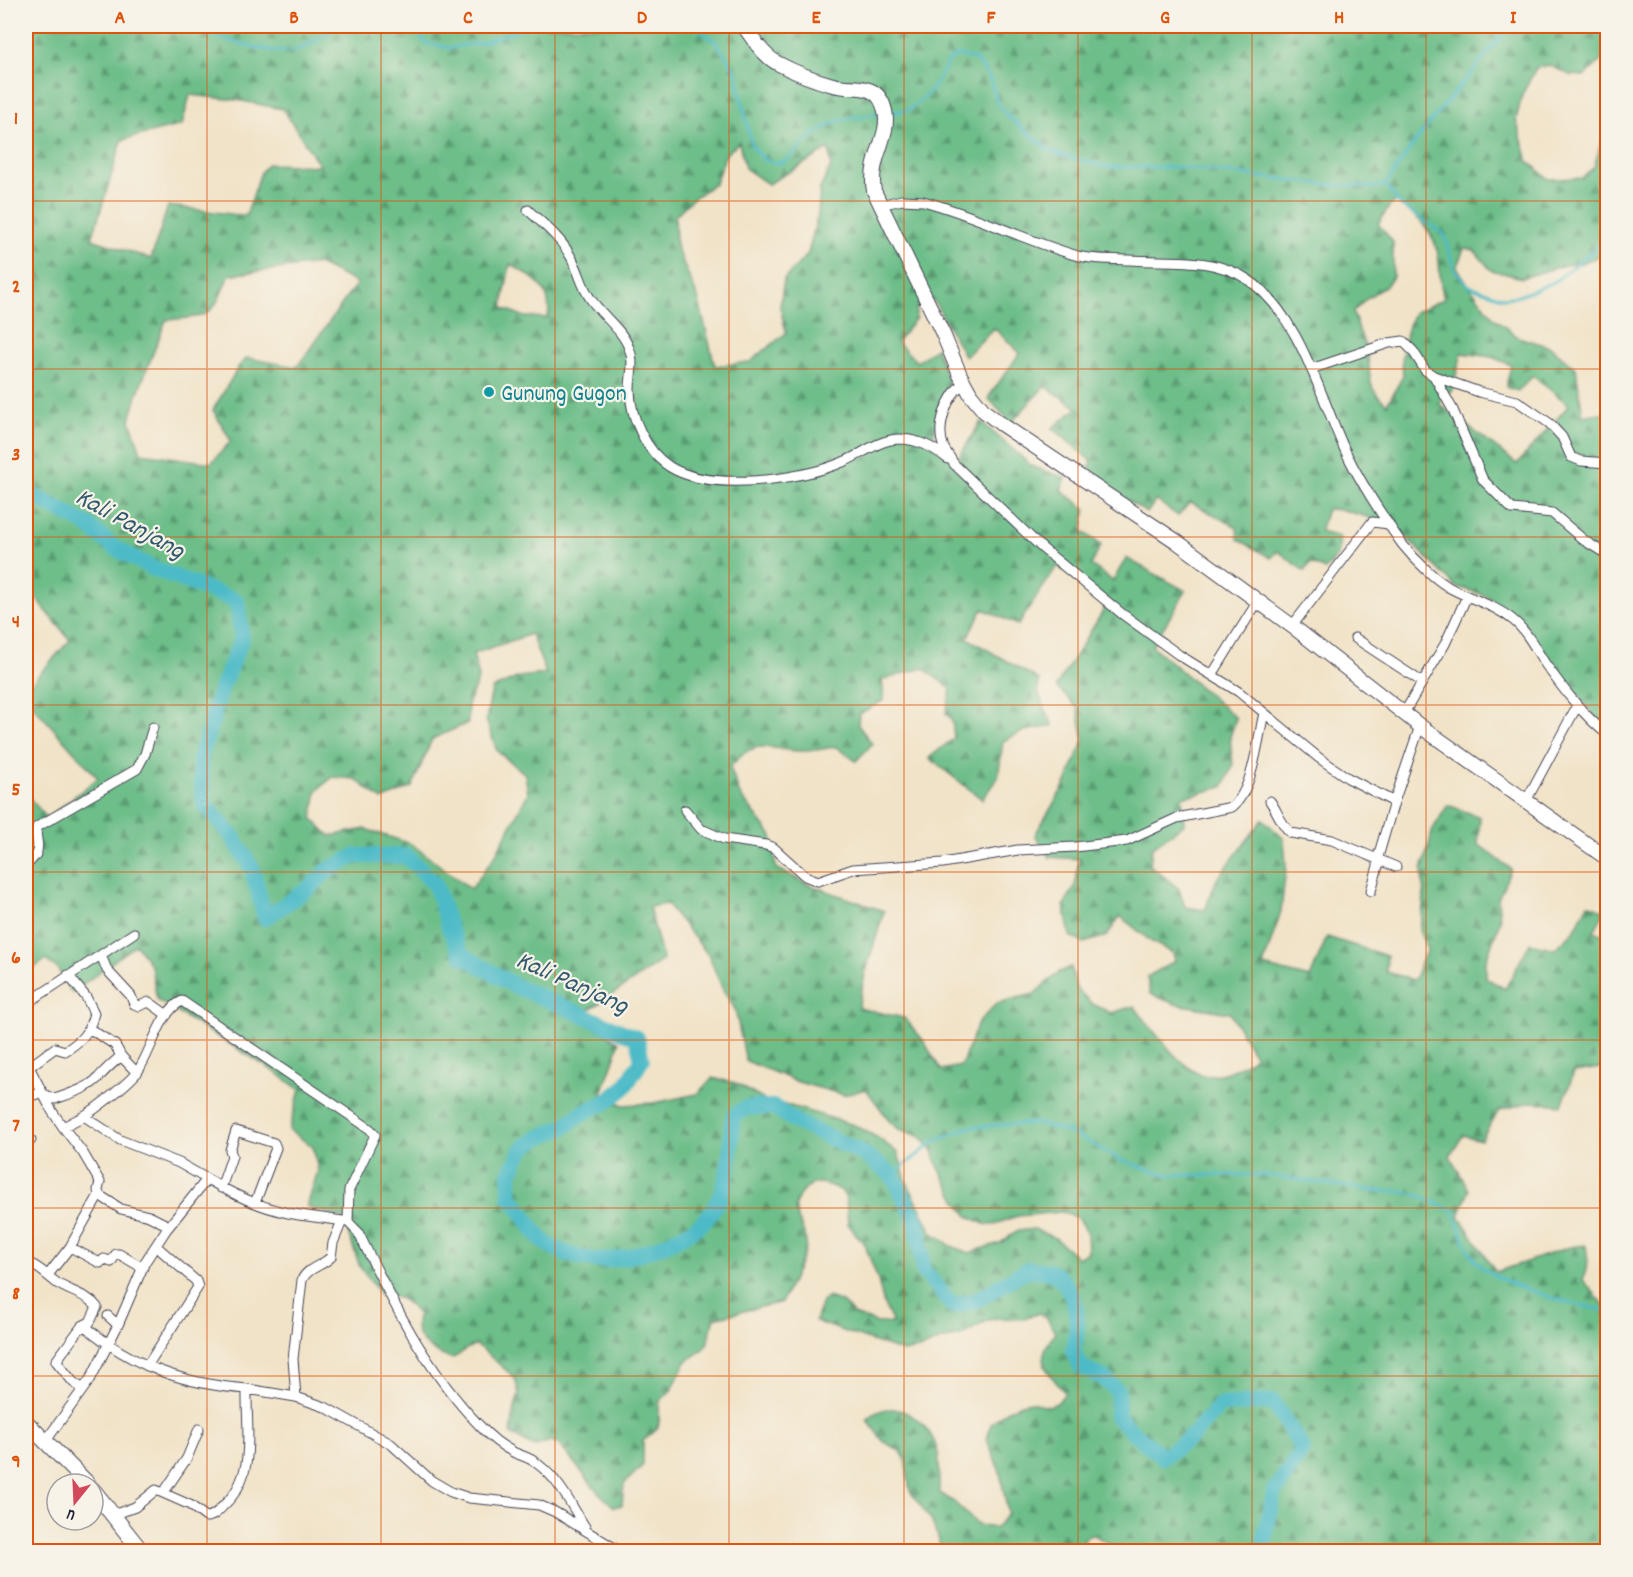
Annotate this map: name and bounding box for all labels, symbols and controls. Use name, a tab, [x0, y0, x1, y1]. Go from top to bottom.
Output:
text: A	[115, 5, 126, 33]
text: B	[289, 5, 299, 33]
text: C	[463, 5, 473, 33]
text: D	[637, 5, 648, 33]
text: E	[811, 5, 821, 33]
text: F	[987, 5, 997, 33]
text: G	[1160, 5, 1170, 33]
text: H	[1334, 5, 1344, 33]
text: I	[1510, 5, 1517, 33]
text: 1	[14, 106, 18, 134]
text: 2	[12, 274, 20, 302]
place label: Gunung Gugon	[501, 378, 627, 412]
marker: Gunung Gugon	[482, 385, 496, 399]
text: 3	[12, 442, 20, 470]
water label: Kali Panjang	[68, 480, 192, 571]
text: 4	[12, 609, 20, 637]
text: 5	[11, 777, 21, 805]
water label: Kali Panjang	[509, 943, 635, 1026]
text: 6	[11, 945, 21, 973]
text: 7	[12, 1113, 20, 1141]
text: 8	[12, 1281, 20, 1309]
text: 9	[11, 1449, 21, 1477]
north arrow	[45, 1472, 105, 1532]
text: U	[64, 1502, 78, 1526]

